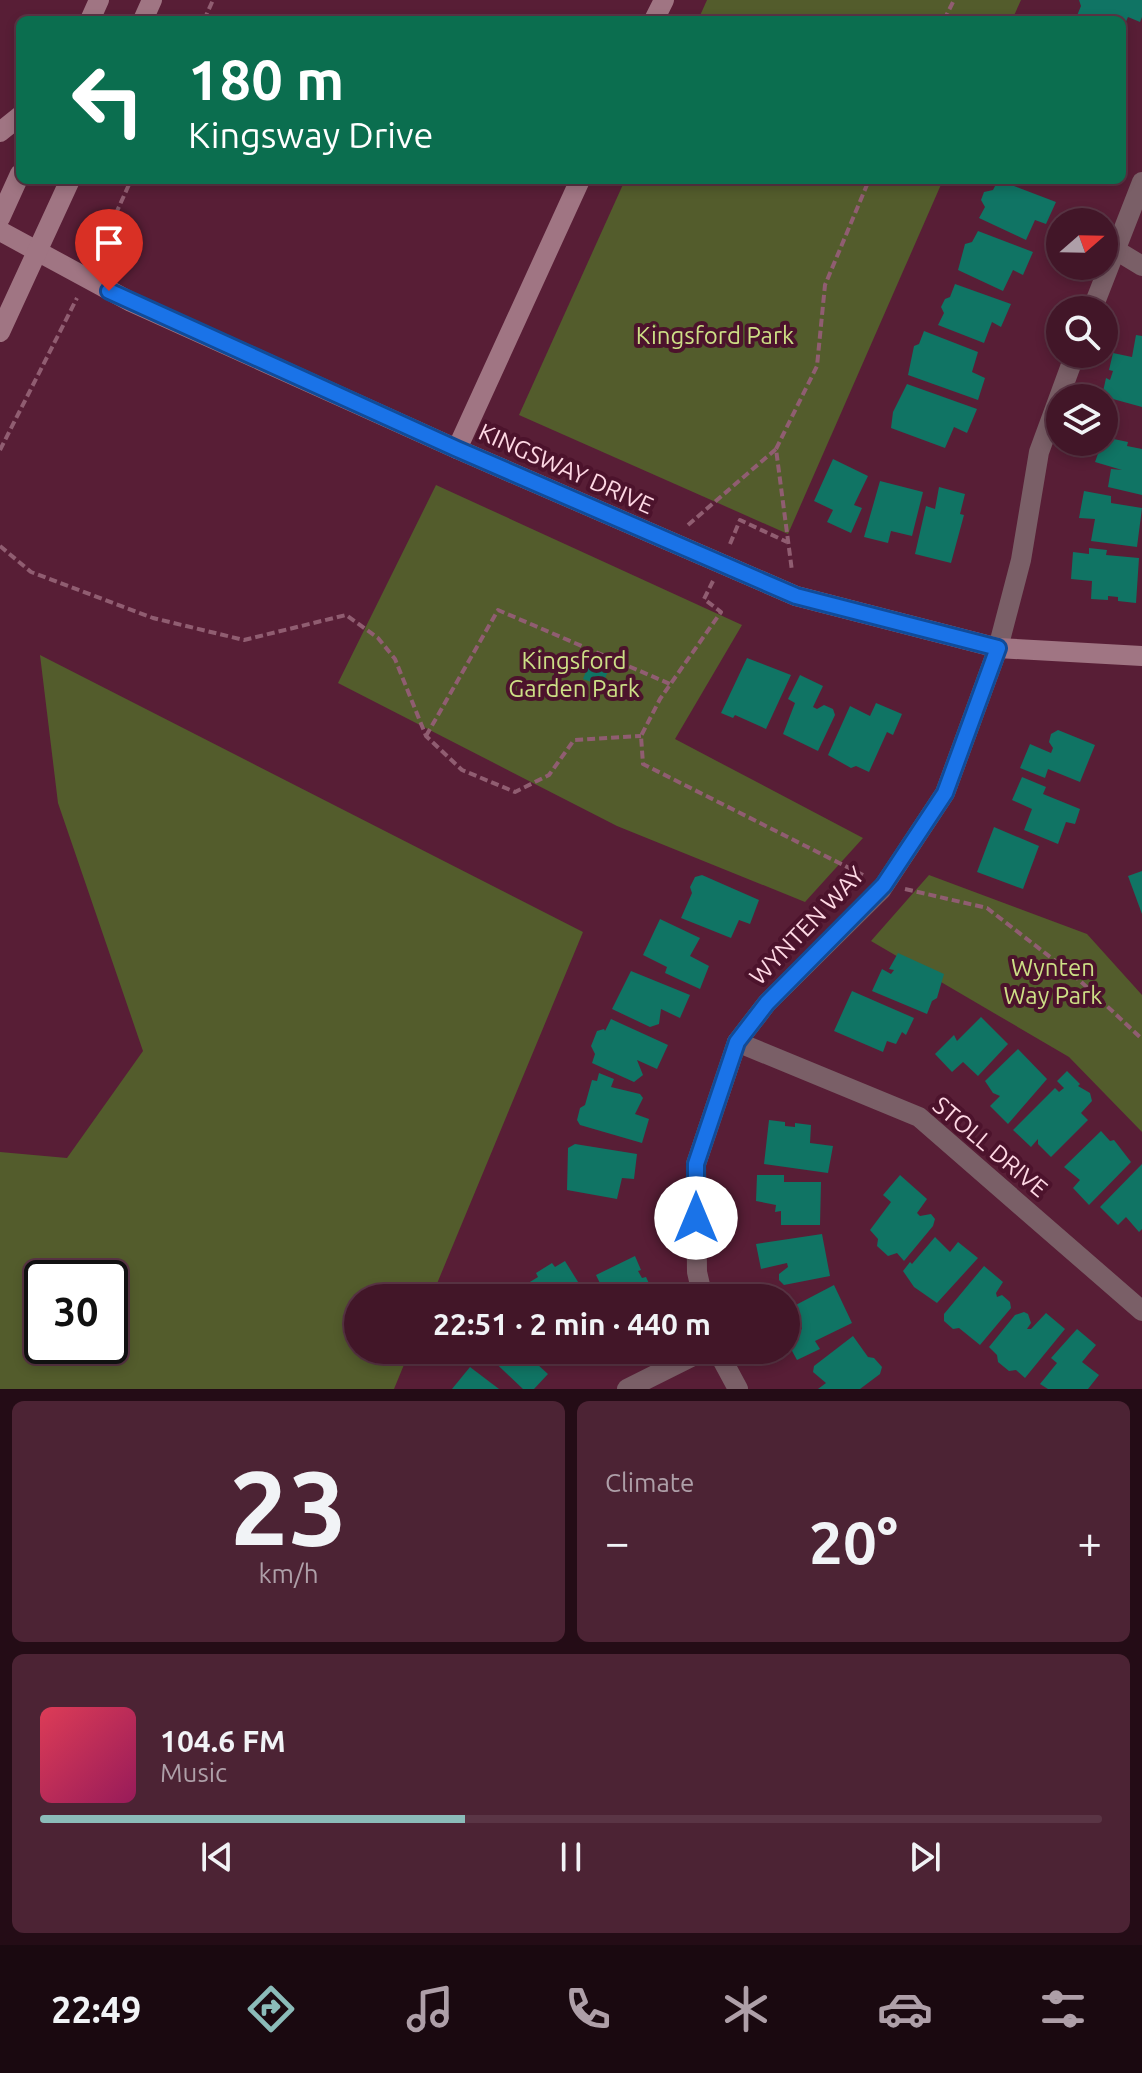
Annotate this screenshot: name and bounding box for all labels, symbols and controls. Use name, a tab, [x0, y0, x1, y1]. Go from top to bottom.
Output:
icon: left	[56, 48, 160, 152]
text: 180 m	[188, 48, 344, 111]
text: Kingsway Drive	[188, 114, 433, 155]
north arrow	[1046, 208, 1118, 280]
map controls	[1046, 208, 1118, 456]
pin	[75, 209, 143, 291]
icon: arrive	[87, 221, 131, 265]
button: search	[1046, 296, 1118, 368]
park label: Kingsford Park	[636, 322, 794, 349]
button: layers	[1046, 384, 1118, 456]
street label: KINGSWAY DRIVE	[475, 418, 658, 519]
park label: Kingsford Garden Park	[508, 647, 640, 702]
street label: WYNTEN WAY	[744, 861, 870, 990]
park label: Wynten Way Park	[1004, 954, 1102, 1009]
street label: STOLL DRIVE	[928, 1091, 1053, 1202]
position arrow	[654, 1176, 738, 1260]
speed limit sign: 30	[24, 1260, 128, 1364]
text: 22:51 · 2 min · 440 m	[433, 1307, 711, 1341]
text: 23	[230, 1448, 347, 1565]
text: Climate	[605, 1468, 694, 1497]
text: 20°	[809, 1508, 898, 1575]
text: −	[605, 1517, 630, 1566]
text: +	[1077, 1517, 1102, 1566]
text: km/h	[258, 1559, 319, 1588]
text: 104.6 FM	[160, 1724, 286, 1758]
text: Music	[160, 1758, 227, 1787]
icon: previous	[195, 1835, 239, 1879]
icon: pause	[549, 1835, 593, 1879]
icon: next	[903, 1835, 947, 1879]
icon: directions	[243, 1981, 299, 2037]
icon: music	[402, 1981, 458, 2037]
icon: phone	[560, 1981, 616, 2037]
icon: climate	[718, 1981, 774, 2037]
icon: car	[877, 1981, 933, 2037]
icon: filters	[1035, 1981, 1091, 2037]
text: 22:49	[51, 1989, 141, 2030]

